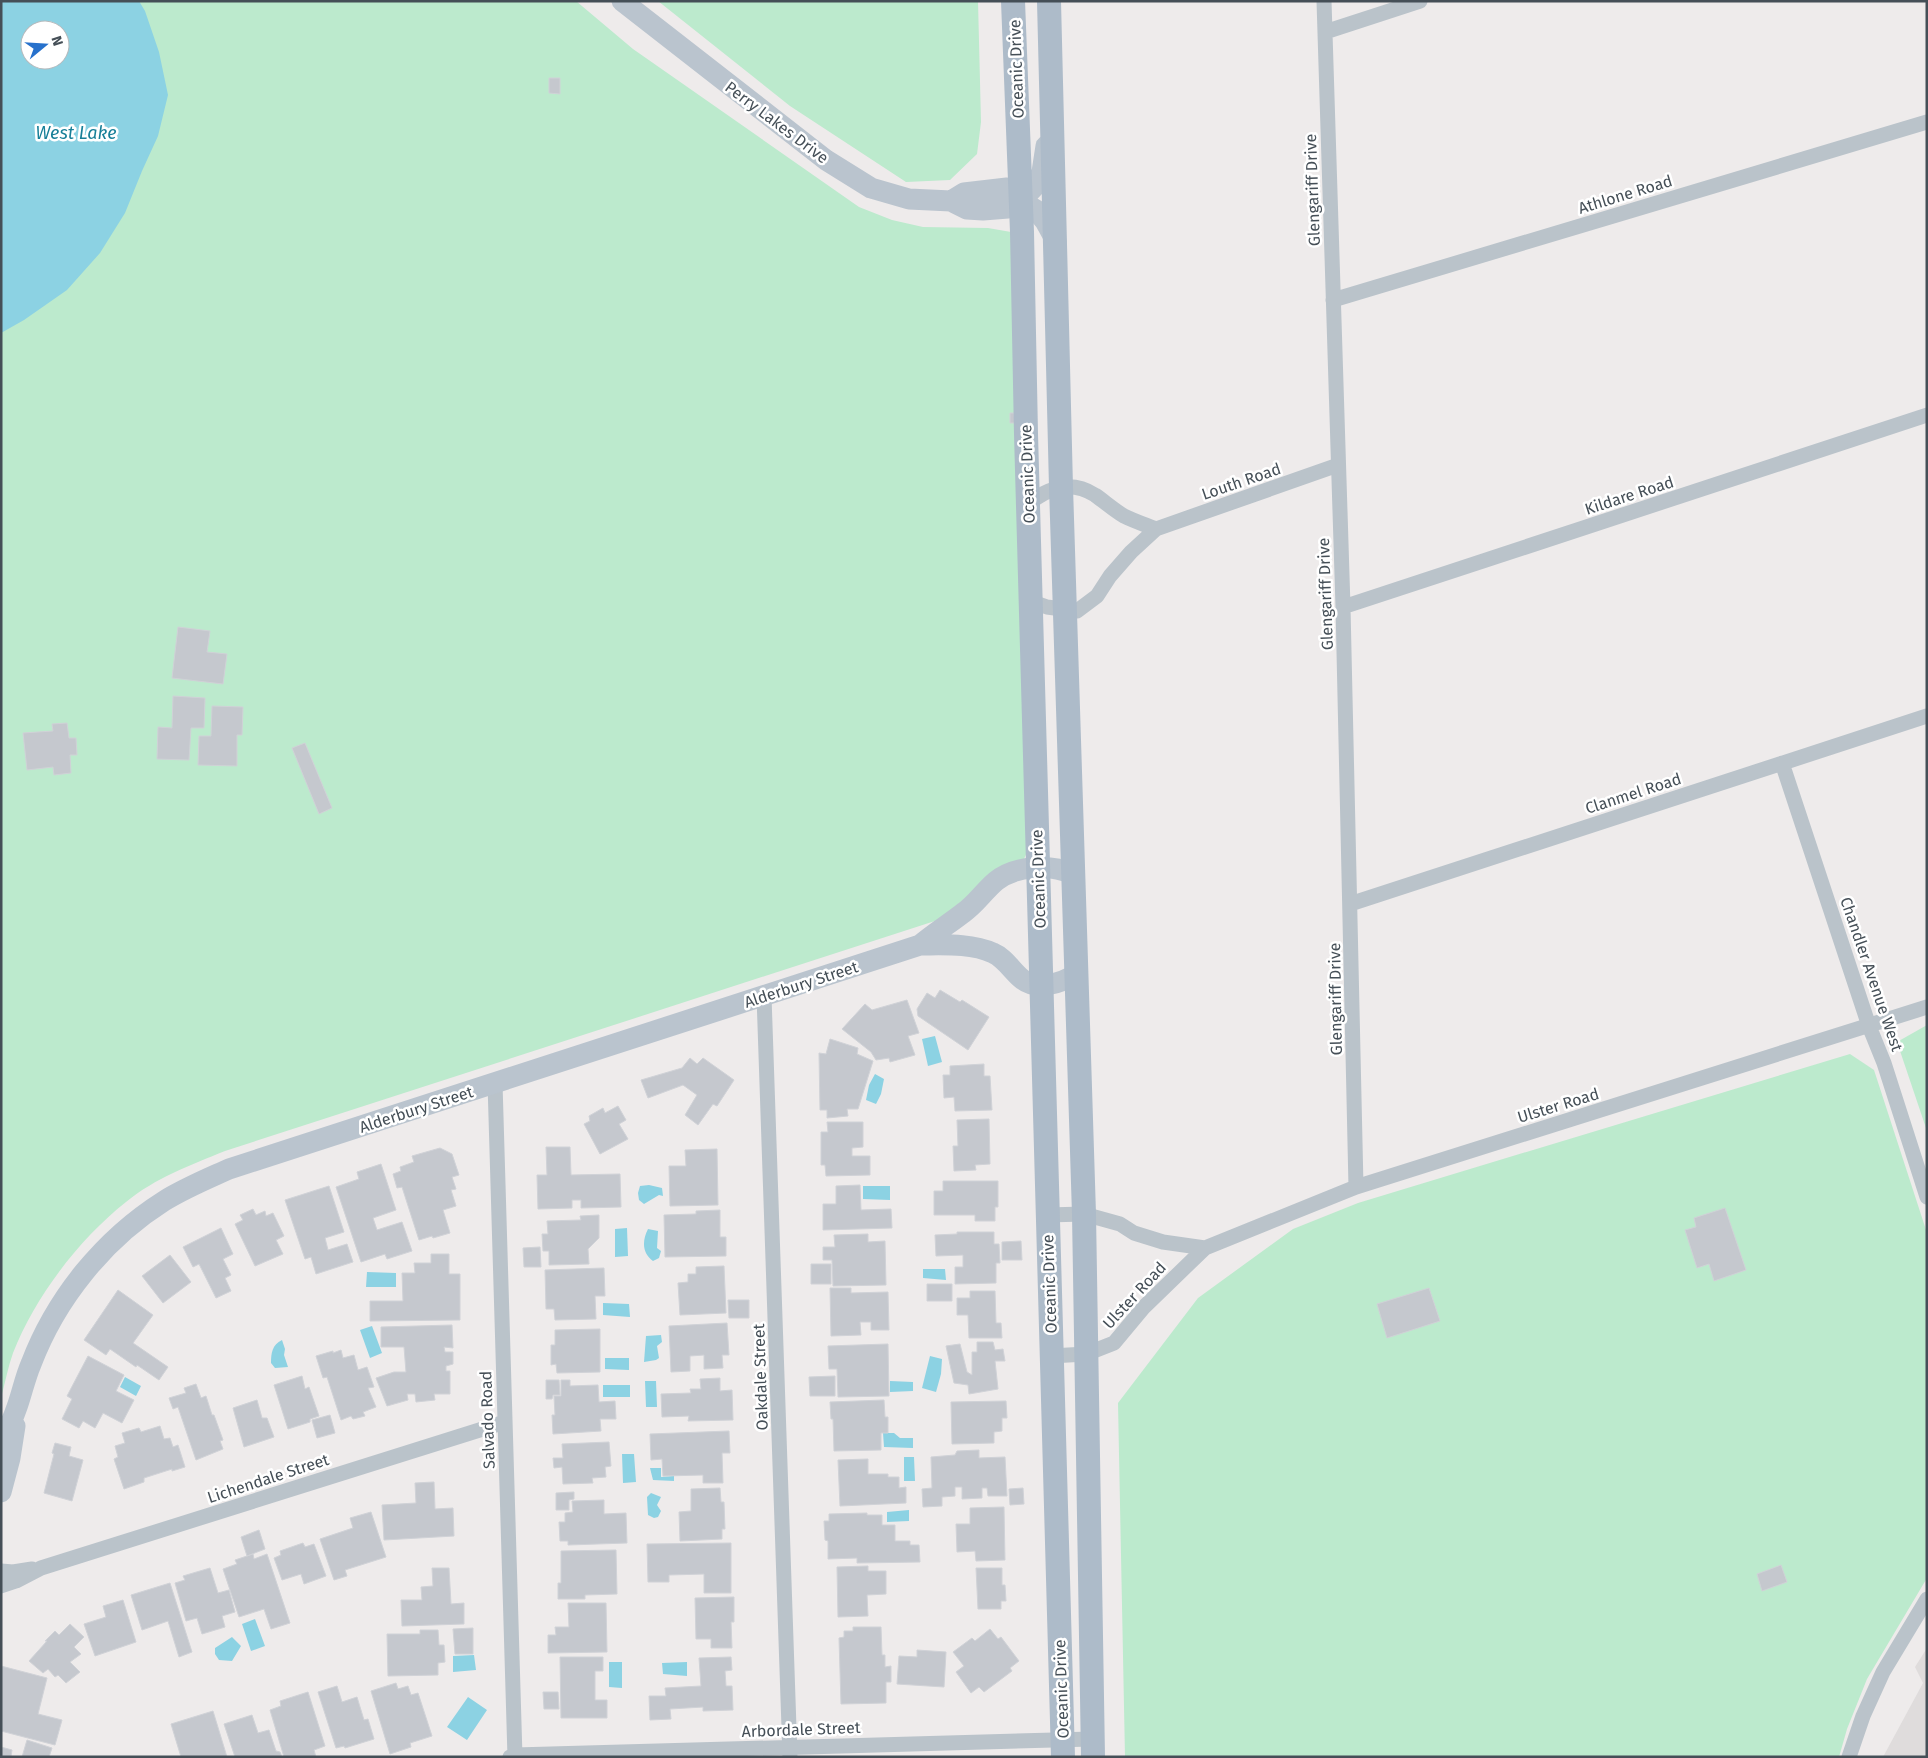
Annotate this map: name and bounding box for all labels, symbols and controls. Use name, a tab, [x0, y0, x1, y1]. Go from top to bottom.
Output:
street label: Oceanic Drive	[1005, 19, 1028, 119]
north arrow	[20, 20, 70, 70]
text: N	[47, 34, 66, 48]
street label: Perry Lakes Drive	[721, 77, 832, 167]
water label: West Lake	[36, 122, 117, 144]
street label: Glengariff Drive	[1301, 133, 1324, 247]
street label: Athlone Road	[1576, 171, 1675, 218]
street label: Oceanic Drive	[1016, 424, 1039, 524]
street label: Louth Road	[1199, 459, 1283, 504]
street label: Kildare Road	[1582, 472, 1676, 519]
street label: Glengariff Drive	[1314, 537, 1337, 651]
street label: Clanmel Road	[1583, 769, 1684, 818]
street label: Oceanic Drive	[1027, 829, 1050, 929]
street label: Chandler Avenue West	[1836, 895, 1907, 1054]
street label: Glengariff Drive	[1325, 942, 1346, 1056]
street label: Alderbury Street	[742, 957, 861, 1012]
street label: Alderbury Street	[357, 1082, 476, 1137]
street label: Ulster Road	[1515, 1084, 1601, 1127]
street label: Oceanic Drive	[1038, 1234, 1061, 1334]
street label: Ulster Road	[1099, 1258, 1170, 1333]
street label: Oakdale Street	[749, 1323, 772, 1431]
street label: Salvado Road	[476, 1371, 499, 1469]
street label: Lichendale Street	[205, 1450, 332, 1507]
street label: Oceanic Drive	[1050, 1639, 1073, 1739]
street label: Arbordale Street	[741, 1718, 861, 1741]

